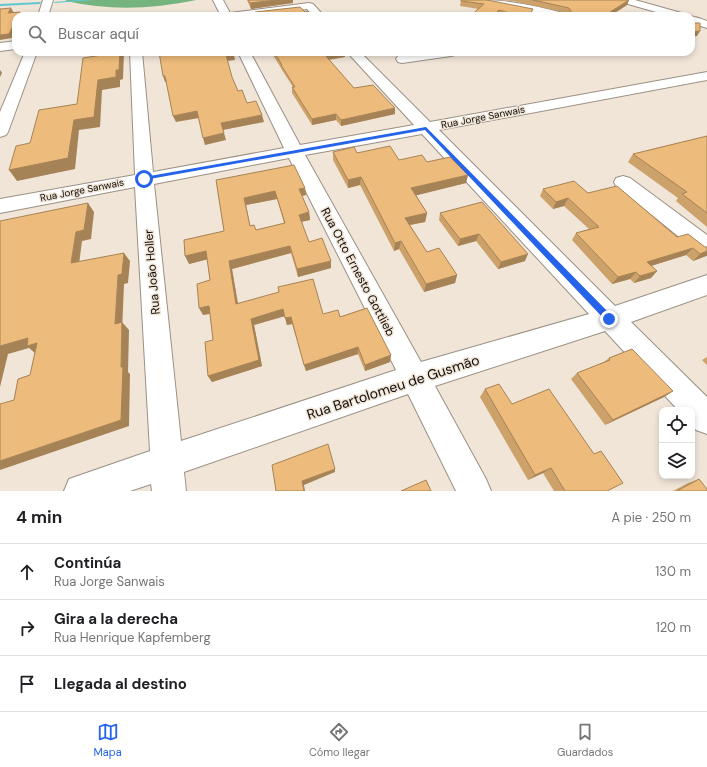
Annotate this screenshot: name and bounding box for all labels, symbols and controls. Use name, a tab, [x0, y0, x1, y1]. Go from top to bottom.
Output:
search box	[12, 12, 695, 56]
icon: search	[26, 23, 48, 45]
text: Buscar aquí	[58, 24, 139, 44]
street label: Rua Jorge Sanwais	[440, 102, 526, 132]
route start	[135, 170, 153, 188]
street label: Rua Jorge Sanwais	[39, 175, 125, 205]
street label: Rua Otto Ernesto Gottlieb	[317, 205, 399, 339]
street label: Rua João Holler	[140, 228, 164, 315]
route end	[600, 310, 618, 328]
street label: Rua Bartolomeu de Gusmão	[304, 351, 482, 423]
map controls	[659, 407, 695, 479]
button: locate	[659, 407, 695, 443]
button: layers	[659, 443, 695, 479]
text: 4 min	[16, 506, 62, 528]
text: A pie · 250 m	[611, 509, 691, 526]
text: Continúa	[54, 553, 121, 573]
icon: ahead	[16, 561, 38, 583]
text: 130 m	[655, 563, 691, 580]
text: Rua Jorge Sanwais	[54, 573, 165, 590]
text: Gira a la derecha	[54, 609, 178, 629]
icon: right	[16, 617, 38, 639]
text: 120 m	[656, 619, 691, 636]
text: Rua Henrique Kapfemberg	[54, 629, 211, 646]
icon: arrive	[16, 673, 38, 695]
text: Llegada al destino	[54, 674, 187, 694]
tab: Mapa	[94, 721, 122, 759]
tab: Cómo llegar	[309, 721, 370, 759]
tab: Guardados	[557, 721, 613, 759]

